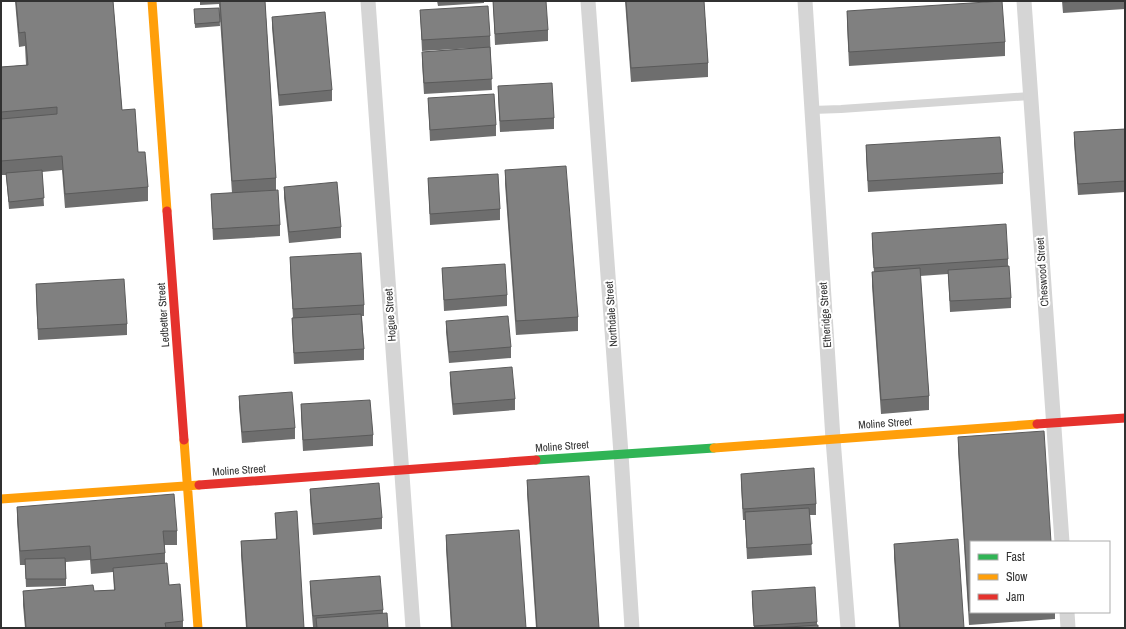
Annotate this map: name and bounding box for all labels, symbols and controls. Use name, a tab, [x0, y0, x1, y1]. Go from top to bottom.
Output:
street label: Cheswood Street	[1033, 237, 1051, 307]
street label: Northdale Street	[602, 280, 620, 347]
street label: Etheridge Street	[816, 281, 834, 348]
street label: Ledbetter Street	[154, 282, 172, 348]
street label: Hogue Street	[381, 288, 399, 342]
street label: Moline Street	[858, 414, 913, 432]
street label: Moline Street	[535, 437, 590, 455]
street label: Moline Street	[212, 461, 267, 479]
legend	[970, 541, 1110, 613]
text: Fast	[1006, 549, 1025, 565]
text: Slow	[1006, 569, 1028, 585]
text: Jam	[1006, 589, 1025, 605]

